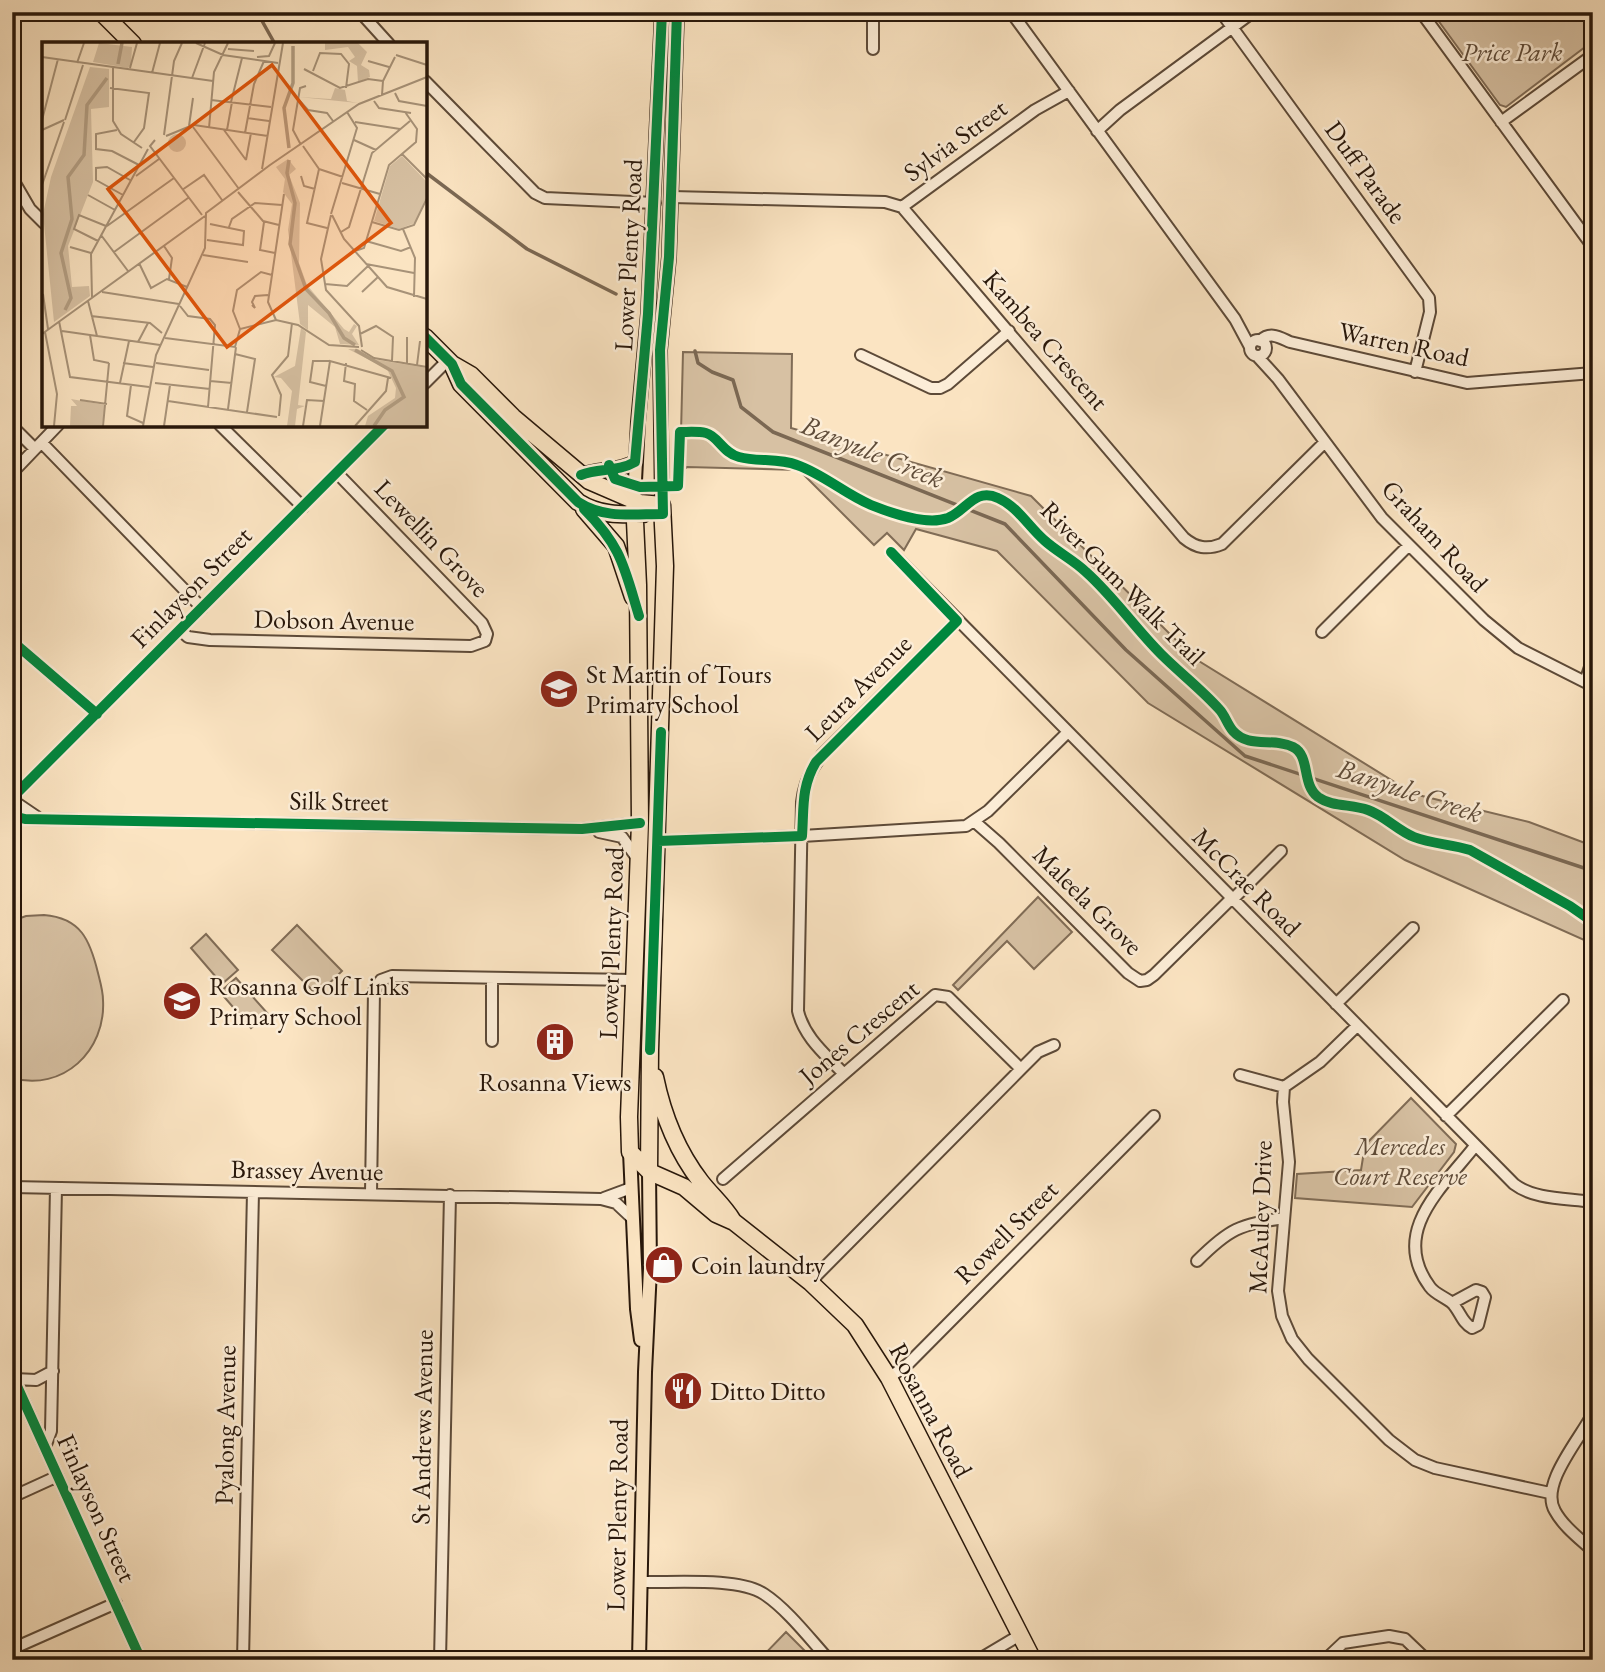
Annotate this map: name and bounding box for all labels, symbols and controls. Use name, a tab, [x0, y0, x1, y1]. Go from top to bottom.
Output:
park label: Price Park	[1462, 35, 1563, 69]
inset map	[42, 42, 427, 427]
street label: Sylvia Street	[896, 91, 1014, 189]
street label: Duff Parade	[1317, 114, 1415, 230]
street label: Lower Plenty Road	[606, 157, 650, 352]
street label: Kambea Crescent	[976, 263, 1116, 417]
street label: Warren Road	[1336, 314, 1473, 375]
water label: Banyule Creek	[795, 406, 950, 496]
street label: Lewellin Grove	[367, 472, 497, 604]
street label: Graham Road	[1374, 473, 1496, 600]
street label: River Gum Walk Trail	[1033, 493, 1213, 673]
street label: Finlayson Street	[123, 519, 259, 655]
street label: Dobson Avenue	[253, 602, 415, 638]
street label: Leura Avenue	[797, 627, 919, 749]
place label: St Martin of Tours Primary School	[586, 657, 772, 721]
school or university icon: St Martin of Tours Primary School	[538, 668, 580, 710]
water label: Banyule Creek	[1332, 749, 1488, 831]
street label: Silk Street	[289, 783, 389, 819]
street label: McCrae Road	[1185, 820, 1309, 944]
street label: Maleela Grove	[1026, 838, 1150, 962]
street label: Lower Plenty Road	[591, 845, 631, 1040]
place label: Rosanna Golf Links Primary School	[209, 969, 409, 1033]
street label: Jones Crescent	[790, 972, 926, 1094]
school or university icon: Rosanna Golf Links Primary School	[161, 980, 203, 1022]
building icon: Rosanna Views	[534, 1021, 576, 1063]
place label: Rosanna Views	[479, 1065, 631, 1099]
park label: Mercedes Court Reserve	[1333, 1129, 1468, 1193]
street label: McAuley Drive	[1240, 1140, 1280, 1294]
street label: Brassey Avenue	[230, 1152, 384, 1188]
street label: Rowell Street	[947, 1173, 1065, 1291]
shop icon: Coin laundry	[643, 1244, 685, 1286]
place label: Coin laundry	[691, 1248, 826, 1282]
street label: St Andrews Avenue	[403, 1329, 441, 1525]
street label: Rosanna Road	[881, 1337, 981, 1484]
street label: Pyalong Avenue	[207, 1345, 243, 1505]
restaurant icon: Ditto Ditto	[662, 1370, 704, 1412]
place label: Ditto Ditto	[710, 1374, 826, 1408]
street label: Lower Plenty Road	[598, 1418, 636, 1612]
street label: Finlayson Street	[49, 1429, 145, 1587]

